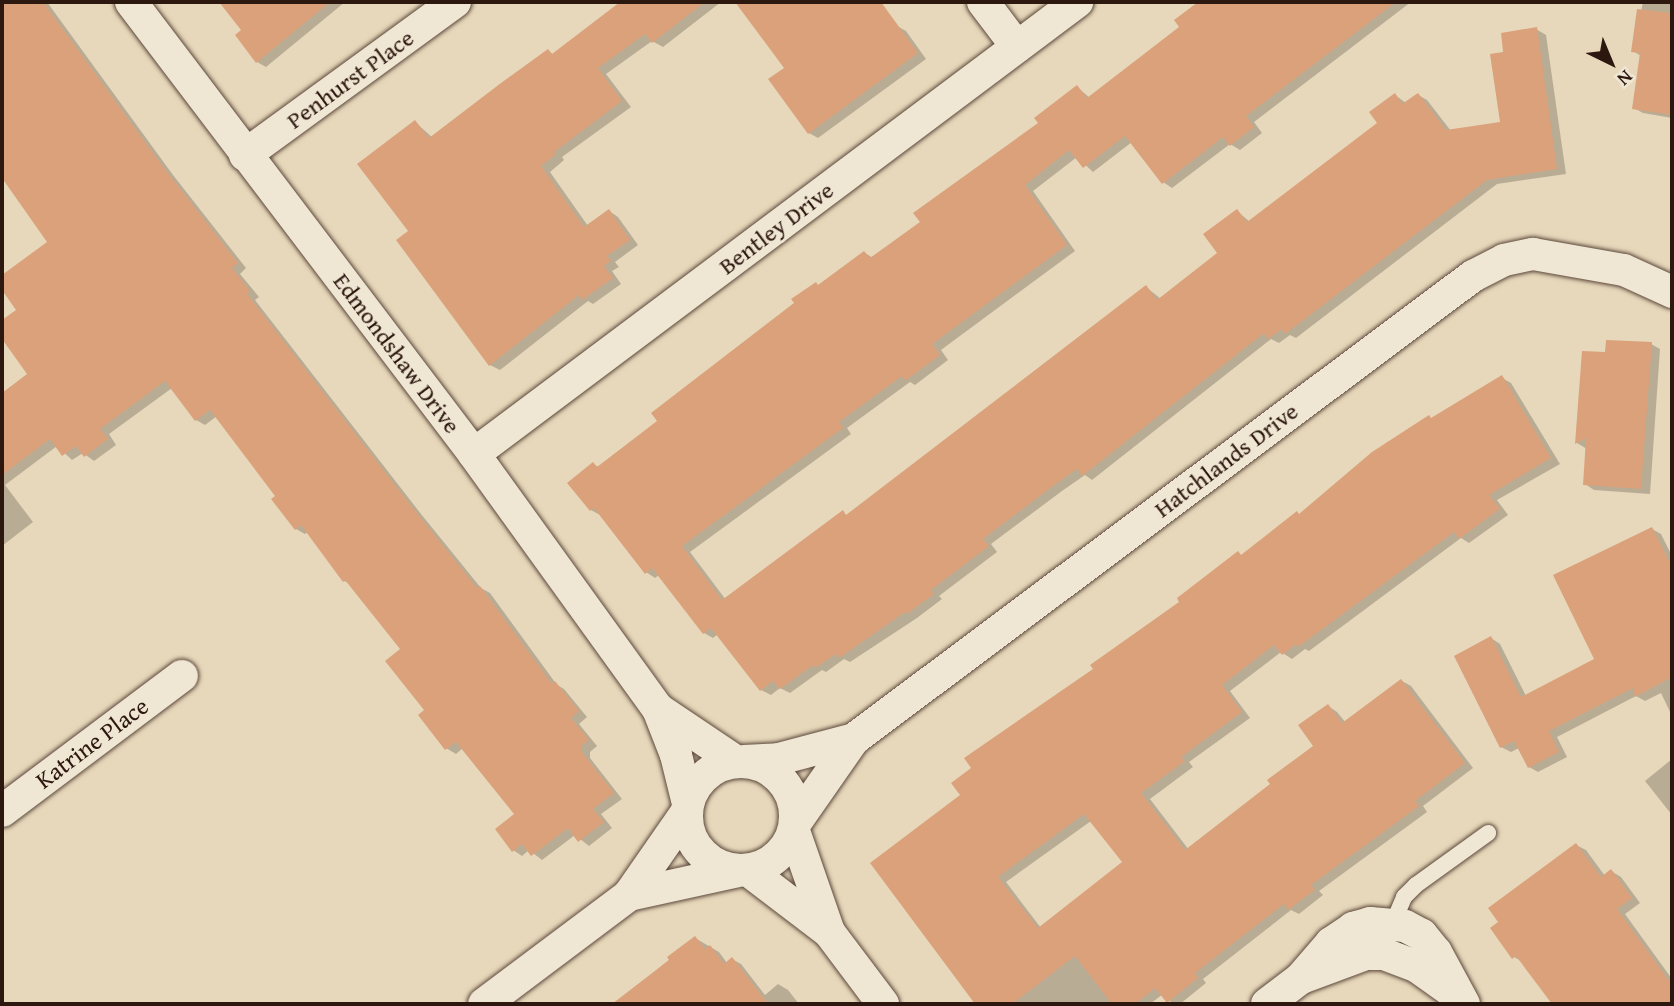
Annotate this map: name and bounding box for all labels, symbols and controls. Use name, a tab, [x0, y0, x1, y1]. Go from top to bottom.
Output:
street label: Penhurst Place	[281, 23, 419, 135]
north arrow	[1576, 28, 1646, 98]
text: N	[1611, 64, 1640, 93]
street label: Bentley Drive	[713, 176, 839, 280]
street label: Edmondshaw Drive	[327, 267, 467, 439]
street label: Hatchlands Drive	[1148, 397, 1304, 523]
street label: Katrine Place	[30, 691, 154, 795]

